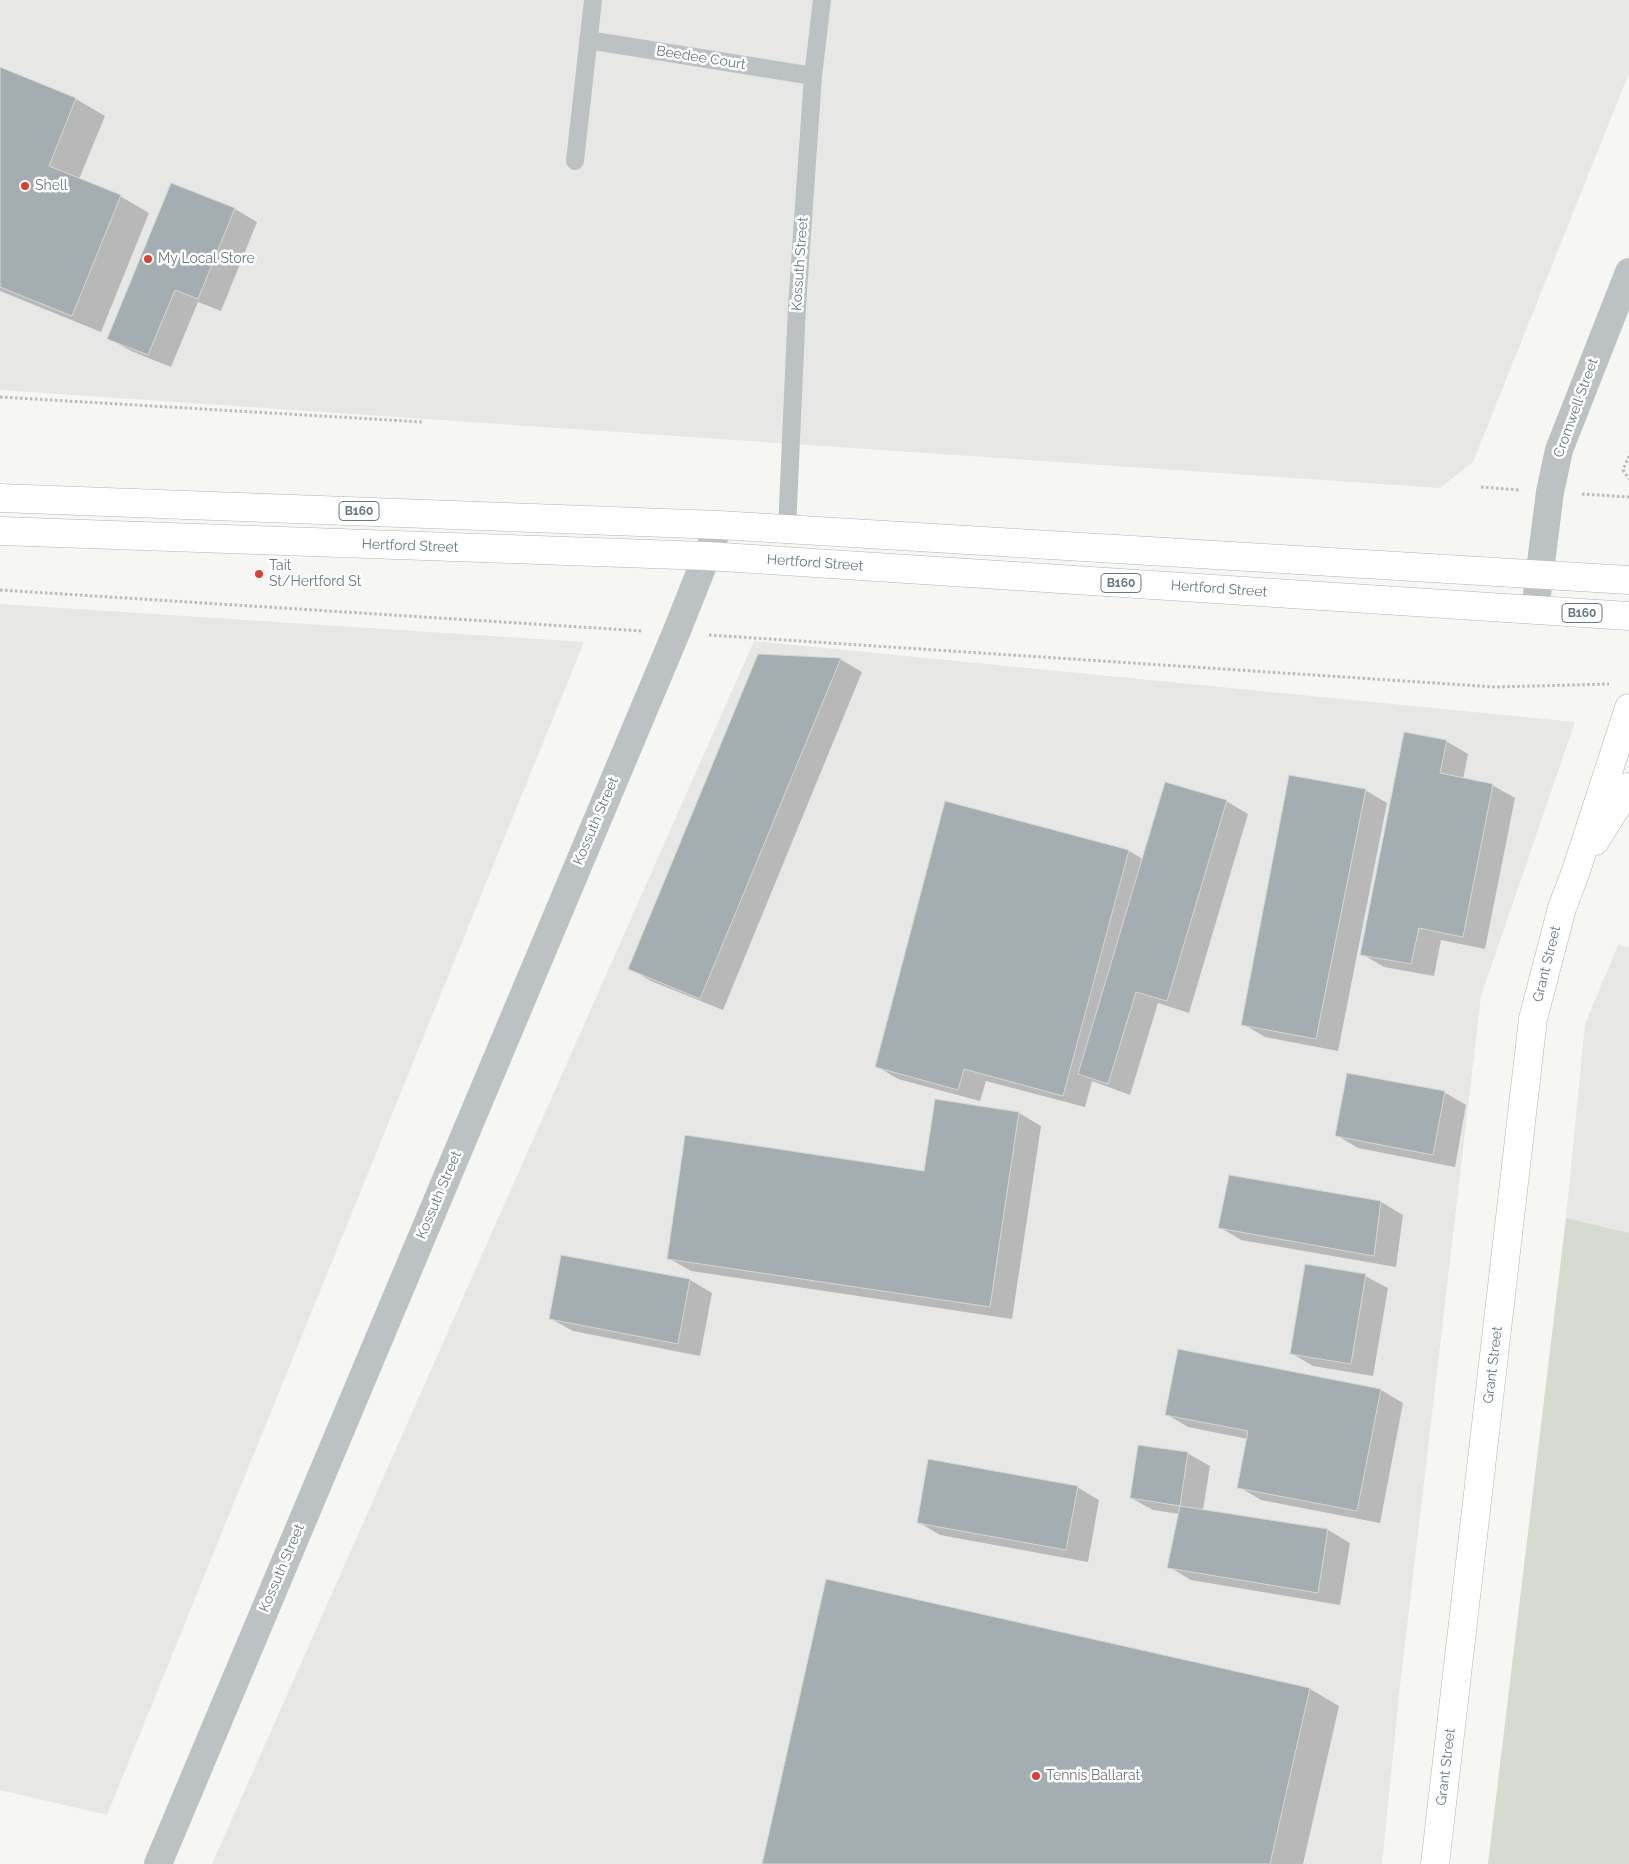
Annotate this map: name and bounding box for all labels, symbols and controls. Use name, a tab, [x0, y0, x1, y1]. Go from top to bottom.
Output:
street label: Beedee Court	[655, 43, 747, 73]
place label: Shell	[35, 178, 67, 194]
marker: Shell	[19, 180, 31, 192]
street label: Kossuth Street	[788, 217, 812, 311]
place label: My Local Store	[158, 251, 255, 267]
marker: My Local Store	[142, 253, 154, 265]
street label: Cromwell Street	[1550, 356, 1602, 460]
road number: B160	[339, 502, 379, 520]
street label: Hertford Street	[361, 536, 459, 556]
street label: Hertford Street	[766, 551, 864, 575]
place label: Tait St/Hertford St	[269, 558, 361, 590]
marker: Tait St/Hertford St	[253, 568, 265, 580]
road number: B160	[1101, 574, 1141, 592]
street label: Hertford Street	[1170, 577, 1268, 601]
road number: B160	[1562, 604, 1602, 622]
street label: Kossuth Street	[570, 774, 622, 868]
street label: Grant Street	[1529, 924, 1565, 1004]
street label: Kossuth Street	[413, 1148, 465, 1242]
street label: Grant Street	[1480, 1325, 1506, 1405]
street label: Kossuth Street	[256, 1521, 308, 1615]
street label: Grant Street	[1433, 1727, 1459, 1807]
place label: Tennis Ballarat	[1046, 1768, 1140, 1784]
marker: Tennis Ballarat	[1030, 1770, 1042, 1782]

